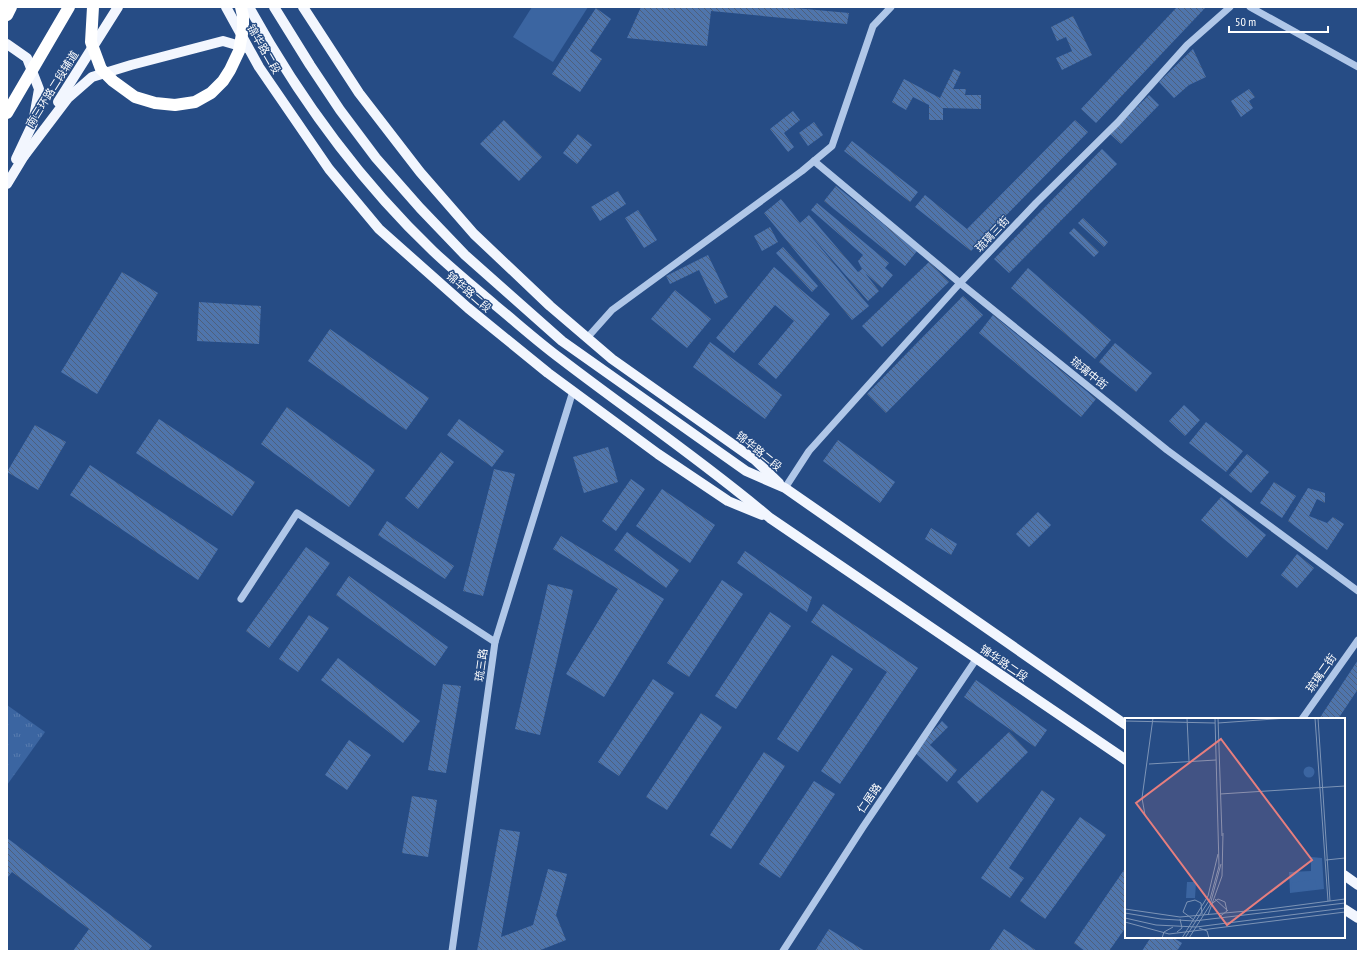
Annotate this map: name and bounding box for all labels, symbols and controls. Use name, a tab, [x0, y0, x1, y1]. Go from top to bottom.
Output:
scale bar	[1229, 8, 1328, 34]
text: 50 m	[1235, 14, 1256, 29]
street label: 锦华路二段	[244, 22, 284, 76]
street label: 南三环路二段辅道	[23, 48, 81, 130]
street label: 琉璃三街	[972, 213, 1012, 255]
street label: 锦华路二段	[444, 269, 494, 315]
street label: 琉璃中街	[1067, 354, 1111, 392]
street label: 锦华路二段	[733, 428, 785, 474]
street label: 锦华路二段	[977, 642, 1031, 684]
street label: 琉三路	[472, 648, 490, 682]
street label: 琉璃二街	[1303, 651, 1339, 695]
inset map	[1125, 718, 1345, 938]
street label: 仁居路	[854, 780, 884, 816]

